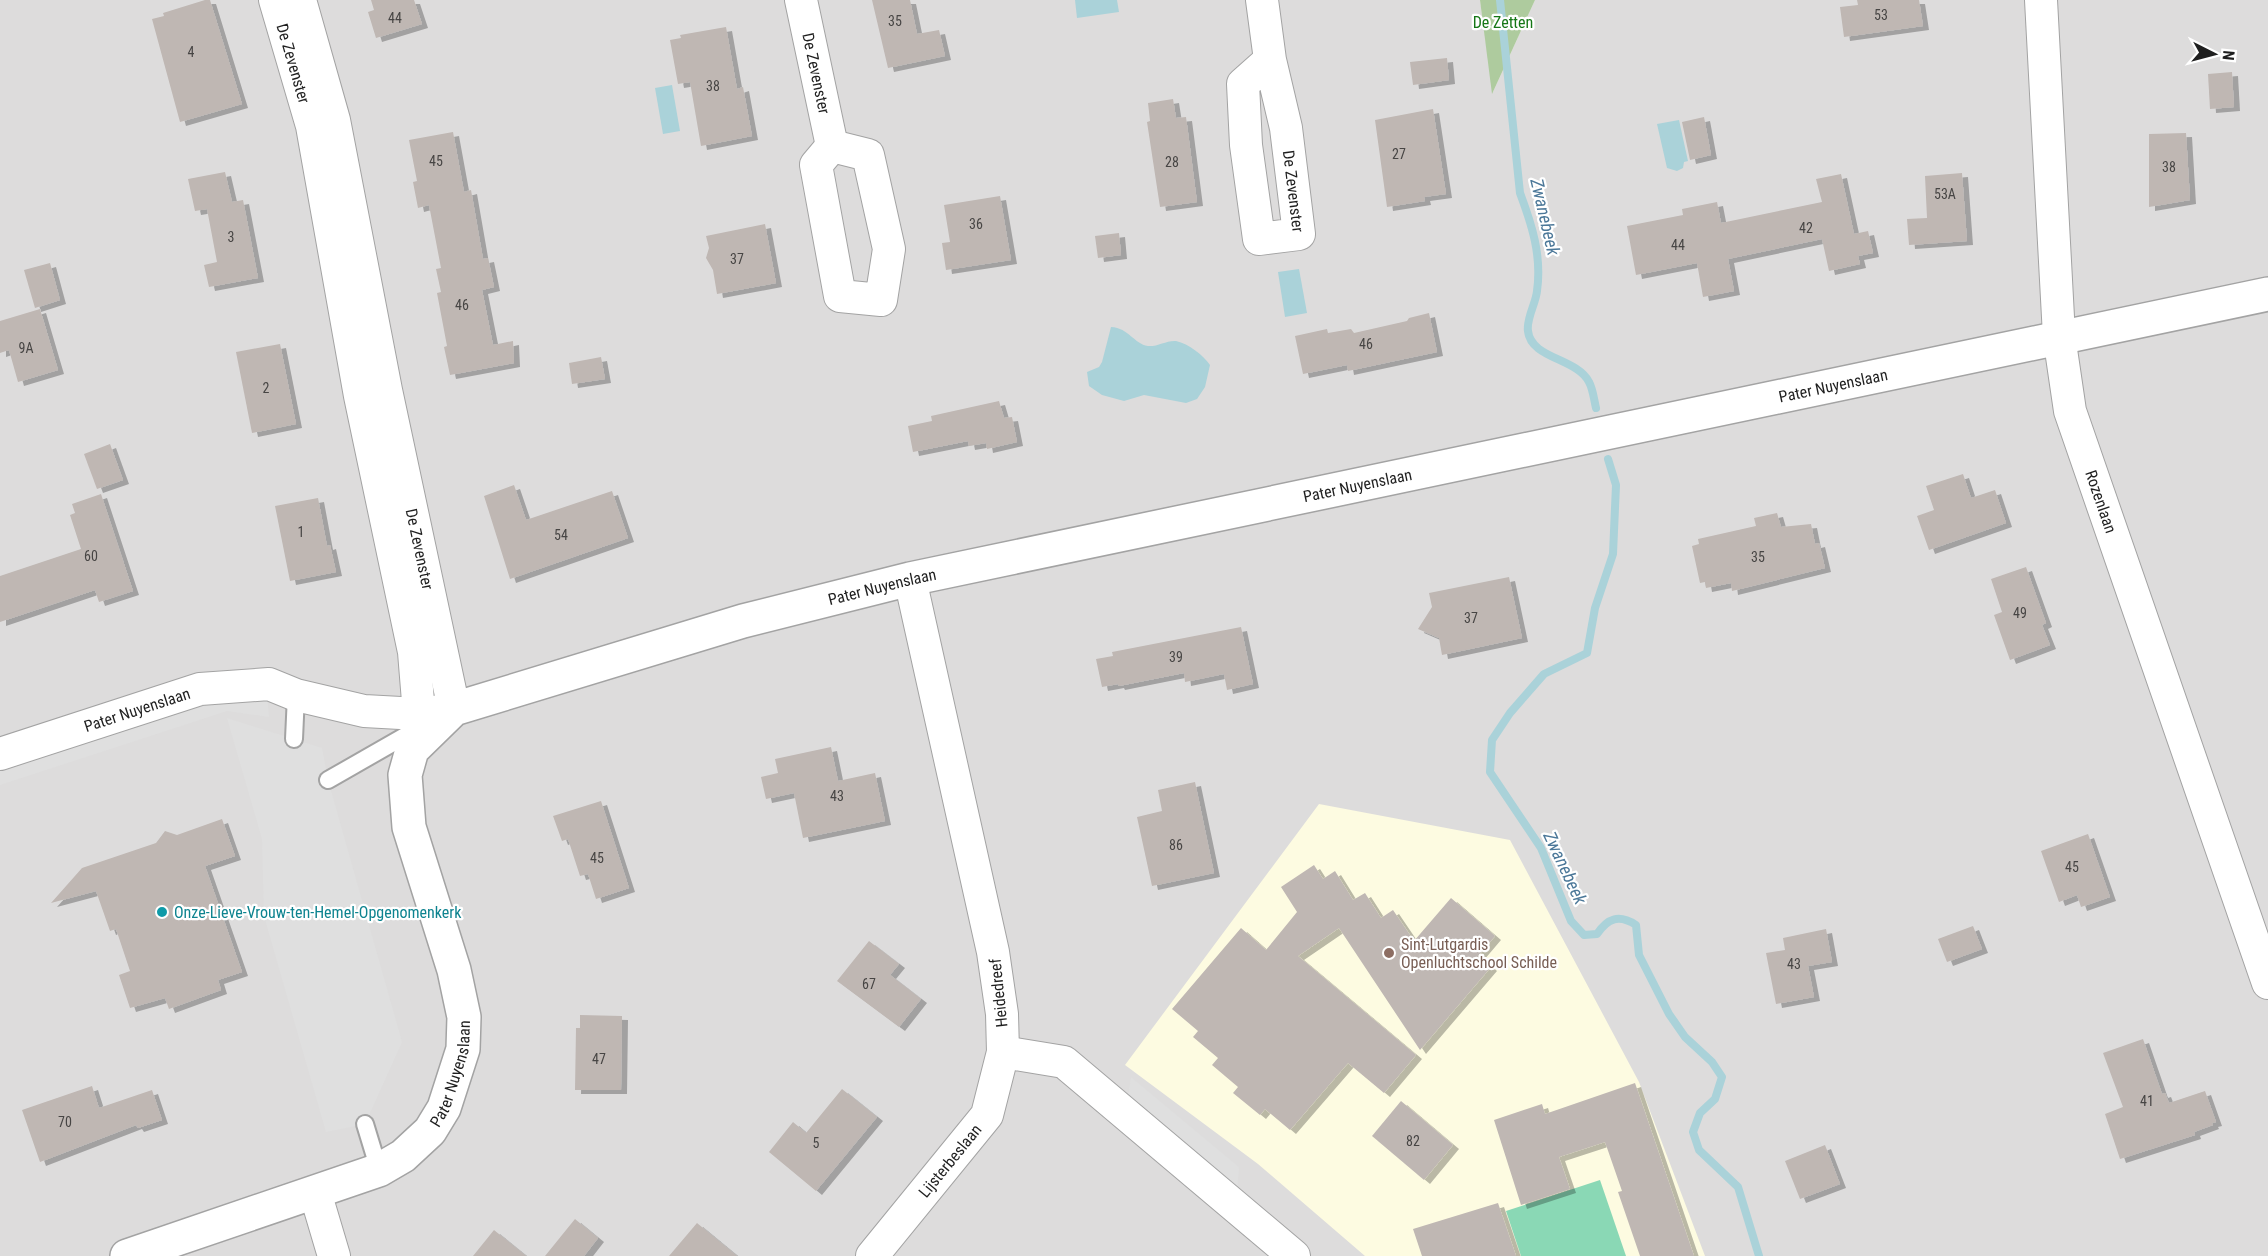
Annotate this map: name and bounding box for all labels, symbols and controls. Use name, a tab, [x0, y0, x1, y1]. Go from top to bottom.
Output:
house number: 53	[1874, 7, 1888, 23]
house number: 44	[388, 10, 402, 26]
house number: 35	[888, 13, 902, 29]
park label: De Zetten	[1473, 13, 1533, 32]
street label: De Zevenster	[272, 21, 314, 106]
north arrow	[2184, 24, 2244, 84]
street label: De Zevenster	[798, 31, 834, 116]
house number: 4	[188, 44, 195, 60]
text: N	[2218, 50, 2238, 61]
house number: 38	[706, 78, 720, 94]
house number: 27	[1392, 146, 1406, 162]
street label: De Zevenster	[1279, 149, 1308, 233]
house number: 45	[429, 153, 443, 169]
house number: 28	[1165, 154, 1179, 170]
house number: 38	[2162, 159, 2176, 175]
water label: Zwanebeek	[1526, 176, 1565, 258]
house number: 53A	[1934, 186, 1956, 202]
house number: 36	[969, 216, 983, 232]
house number: 42	[1799, 220, 1813, 236]
house number: 3	[228, 229, 234, 245]
house number: 44	[1671, 237, 1685, 253]
house number: 37	[730, 251, 744, 267]
house number: 46	[455, 297, 469, 313]
house number: 46	[1359, 336, 1373, 352]
house number: 9A	[19, 340, 33, 356]
street label: Pater Nuyenslaan	[1777, 365, 1889, 406]
house number: 2	[263, 380, 270, 396]
street label: Pater Nuyenslaan	[1301, 465, 1414, 506]
street label: Rozenlaan	[2081, 468, 2120, 536]
street label: De Zevenster	[402, 507, 437, 591]
house number: 1	[298, 524, 304, 540]
house number: 54	[554, 527, 568, 543]
house number: 60	[84, 548, 98, 564]
house number: 35	[1751, 549, 1765, 565]
street label: Pater Nuyenslaan	[826, 565, 938, 609]
house number: 49	[2013, 605, 2027, 621]
house number: 37	[1464, 610, 1478, 626]
house number: 39	[1169, 649, 1183, 665]
street label: Pater Nuyenslaan	[81, 684, 193, 736]
house number: 43	[830, 788, 844, 804]
water label: Zwanebeek	[1539, 827, 1592, 909]
house number: 86	[1169, 837, 1183, 853]
house number: 45	[590, 850, 604, 866]
house number: 45	[2065, 859, 2079, 875]
place label: Onze-Lieve-Vrouw-ten-Hemel-Opgenomenkerk	[174, 903, 462, 922]
marker: Onze-Lieve-Vrouw-ten-Hemel-Opgenomenkerk	[155, 905, 169, 919]
place label: Sint-Lutgardis Openluchtschool Schilde	[1401, 935, 1557, 972]
marker: Sint-Lutgardis Openluchtschool Schilde	[1382, 946, 1396, 960]
house number: 43	[1787, 956, 1801, 972]
street label: Heidedreef	[985, 958, 1012, 1028]
house number: 67	[862, 976, 876, 992]
street label: Pater Nuyenslaan	[426, 1020, 474, 1130]
house number: 47	[592, 1051, 606, 1067]
house number: 41	[2140, 1093, 2154, 1109]
house number: 70	[58, 1114, 72, 1130]
street label: Lijsterbeslaan	[915, 1121, 986, 1201]
house number: 82	[1406, 1133, 1420, 1149]
house number: 5	[813, 1135, 820, 1151]

